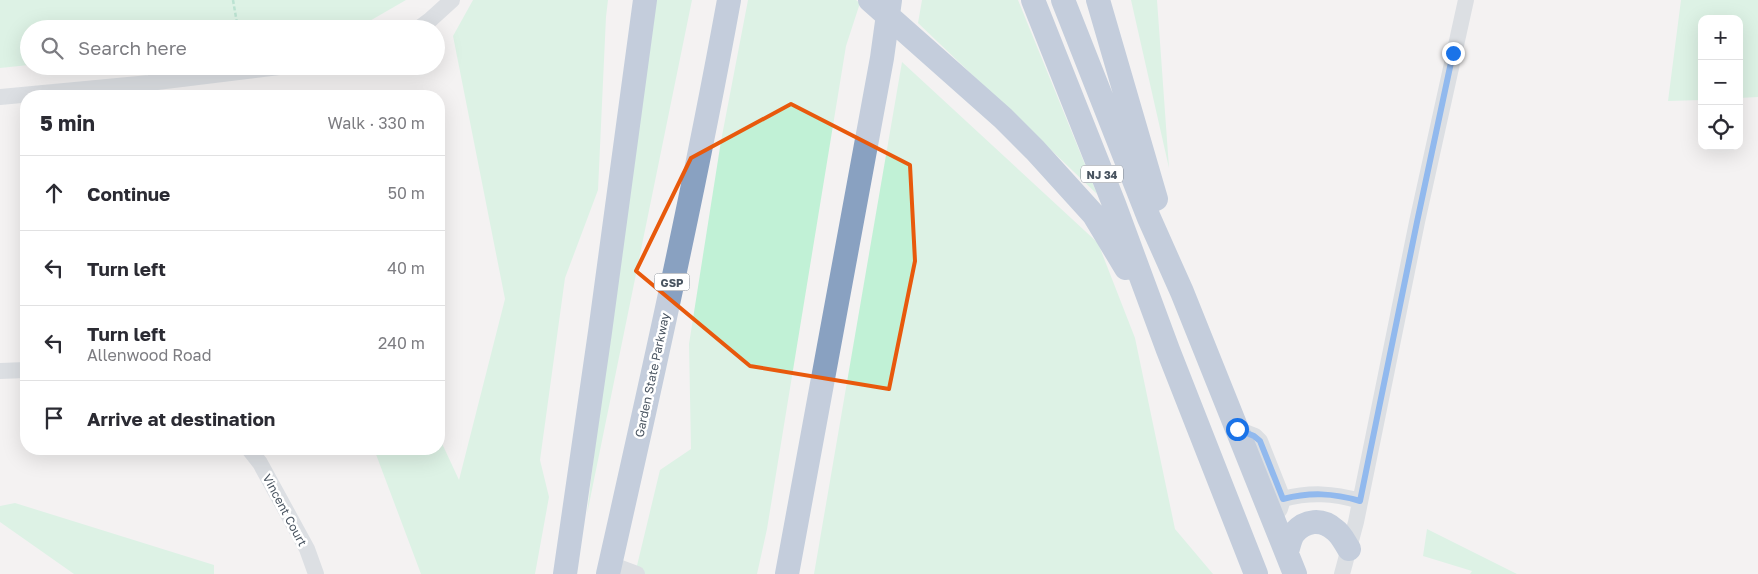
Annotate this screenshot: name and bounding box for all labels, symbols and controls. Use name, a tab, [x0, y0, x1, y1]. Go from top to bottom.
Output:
map controls	[1698, 15, 1743, 150]
button: +	[1698, 15, 1743, 60]
search box	[20, 20, 445, 75]
icon: search	[38, 34, 66, 62]
text: Search here	[78, 36, 187, 59]
route end	[1442, 42, 1465, 65]
button: −	[1698, 60, 1743, 105]
button: locate	[1698, 105, 1743, 150]
text: 5 min	[40, 110, 95, 136]
text: Walk · 330 m	[327, 113, 425, 133]
road number: NJ 34	[1081, 165, 1123, 182]
icon: ahead	[40, 179, 68, 207]
text: Continue	[87, 182, 170, 205]
text: 50 m	[388, 183, 425, 203]
icon: left	[40, 254, 68, 282]
text: Turn left	[87, 257, 166, 280]
text: 40 m	[387, 258, 425, 278]
road number: GSP	[654, 274, 690, 290]
street label: Garden State Parkway	[631, 311, 673, 439]
text: Turn left	[87, 322, 166, 345]
icon: left	[40, 329, 68, 357]
text: 240 m	[378, 333, 425, 353]
text: Allenwood Road	[87, 345, 211, 365]
icon: arrive	[40, 404, 68, 432]
text: Arrive at destination	[87, 407, 275, 430]
route start	[1226, 418, 1249, 441]
street label: Vincent Court	[260, 471, 310, 549]

